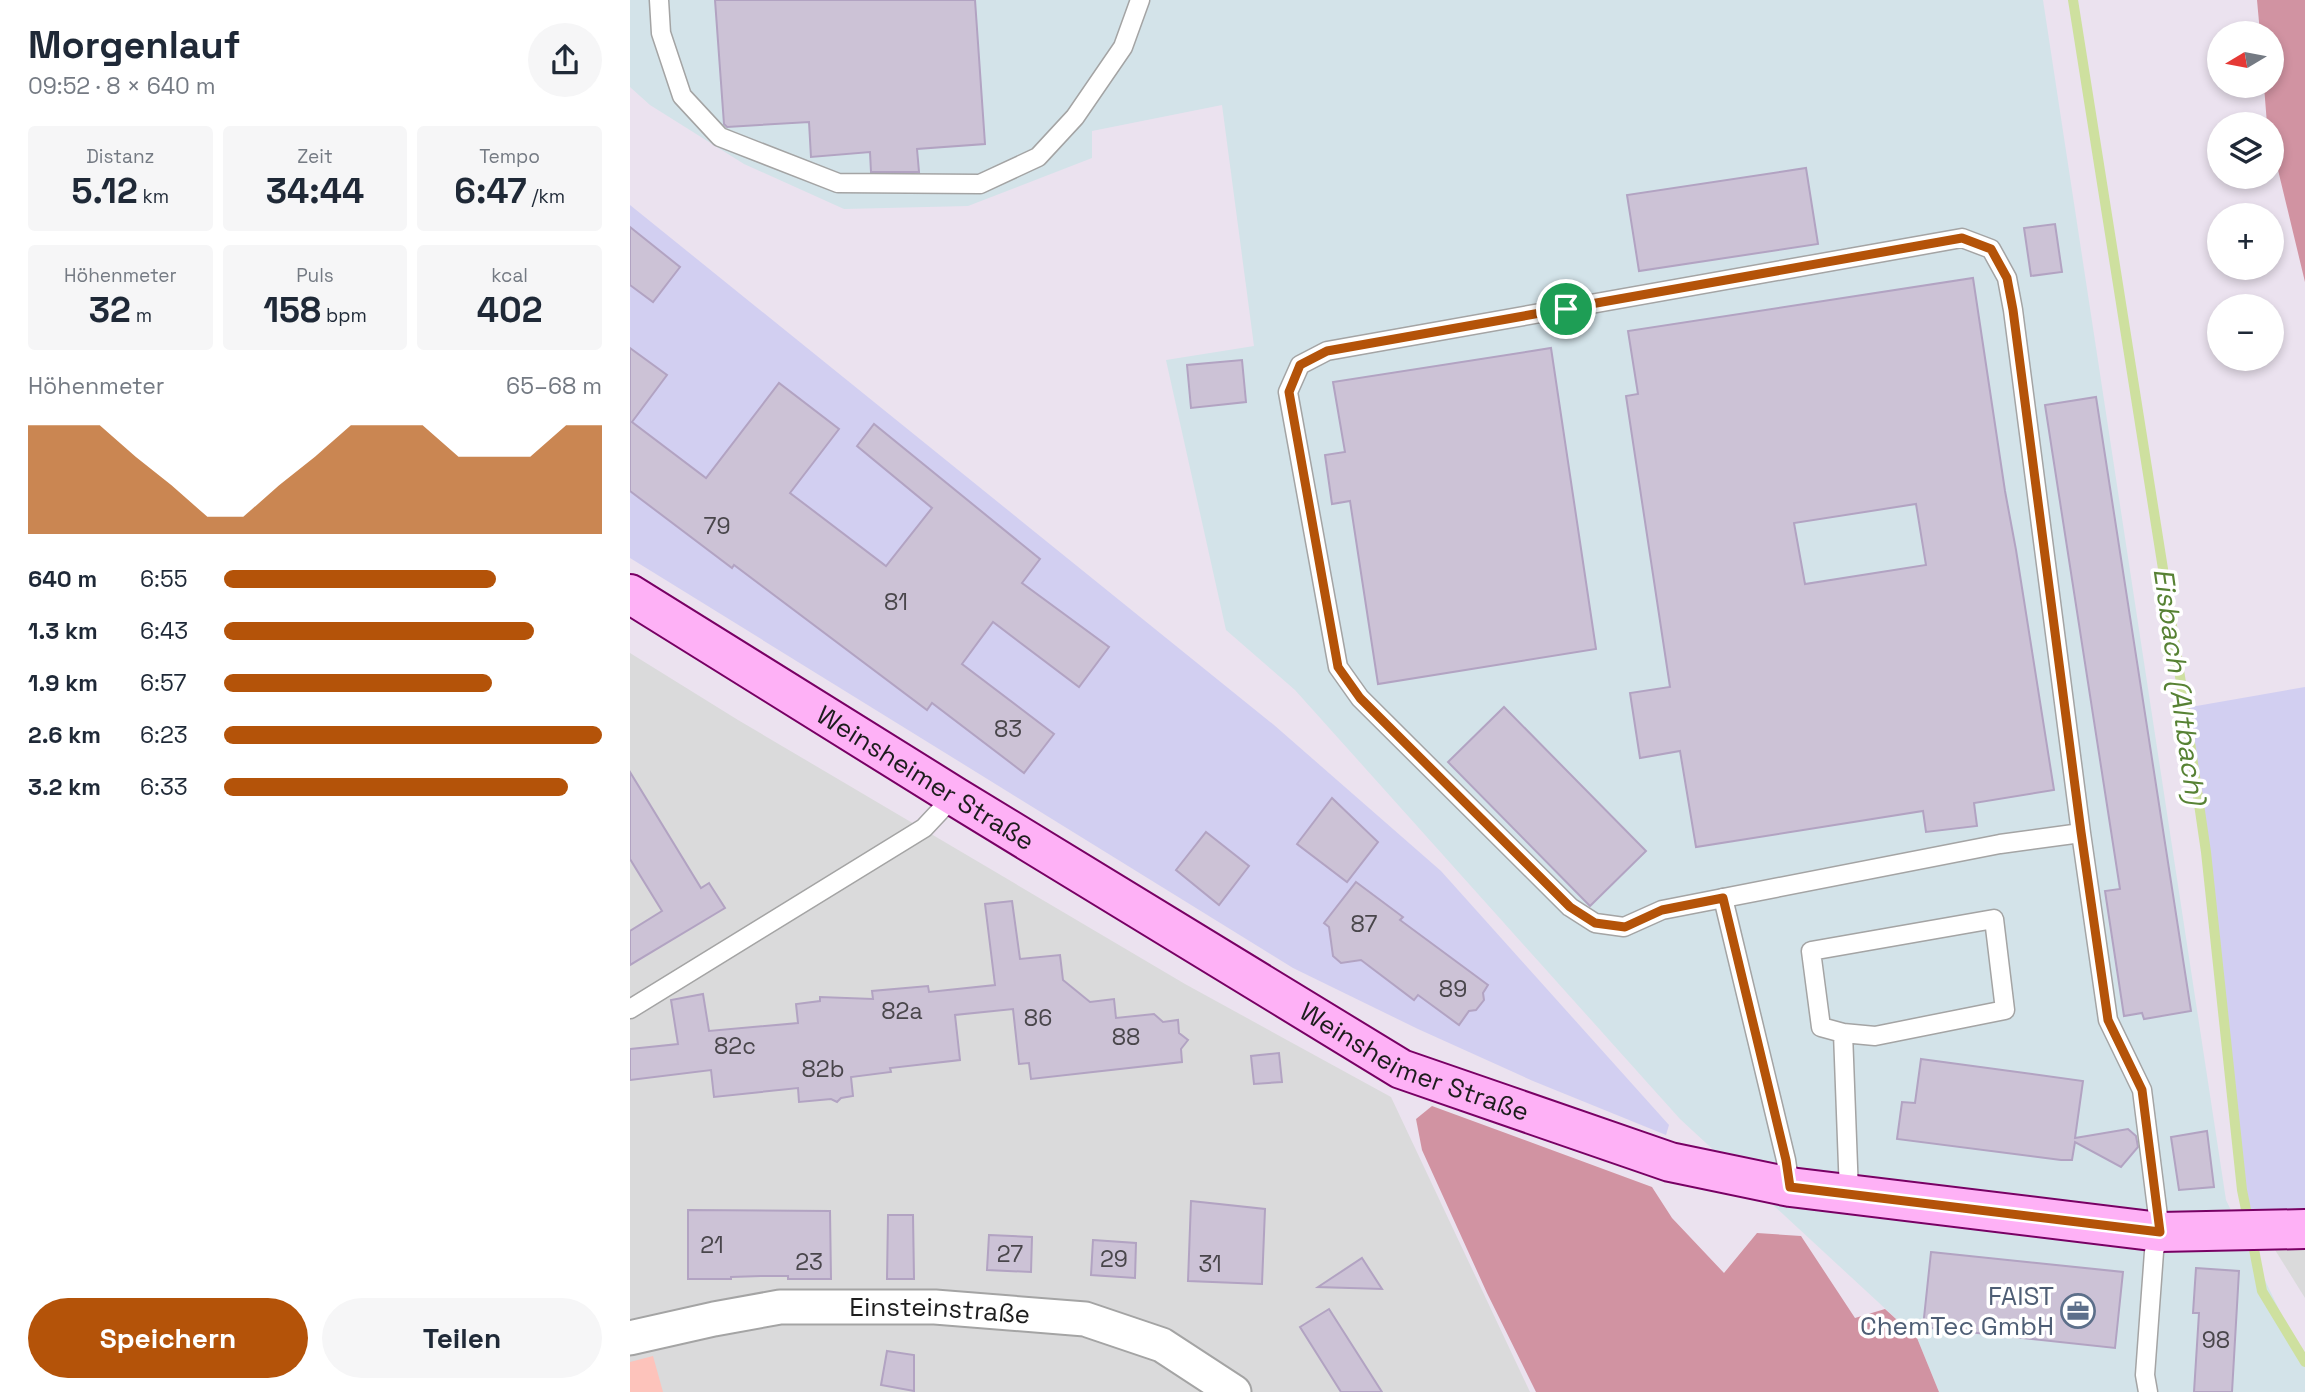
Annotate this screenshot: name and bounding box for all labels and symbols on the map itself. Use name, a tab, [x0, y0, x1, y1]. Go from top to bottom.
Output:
north arrow	[2207, 21, 2284, 98]
pin	[1536, 279, 1596, 339]
house number: 79	[703, 511, 731, 541]
water label: Eisbach (Altbach)	[2146, 566, 2215, 809]
house number: 81	[884, 587, 908, 617]
street label: Weinsheimer Straße	[810, 698, 1041, 858]
house number: 83	[994, 714, 1022, 744]
house number: 87	[1350, 909, 1378, 939]
house number: 89	[1439, 974, 1467, 1004]
street label: Weinsheimer Straße	[1294, 994, 1534, 1129]
house number: 82a	[881, 996, 923, 1026]
house number: 86	[1024, 1003, 1052, 1033]
house number: 88	[1112, 1022, 1140, 1052]
house number: 82c	[714, 1031, 756, 1061]
house number: 82b	[801, 1054, 845, 1084]
house number: 21	[700, 1230, 724, 1260]
house number: 27	[997, 1239, 1023, 1269]
house number: 29	[1100, 1244, 1128, 1274]
house number: 23	[795, 1247, 823, 1277]
house number: 31	[1198, 1249, 1222, 1279]
place label: FAIST ChemTec GmbH	[1860, 1279, 2054, 1343]
street label: Einsteinstraße	[849, 1290, 1031, 1332]
office icon: FAIST ChemTec GmbH	[2059, 1292, 2097, 1330]
house number: 98	[2202, 1325, 2230, 1355]

